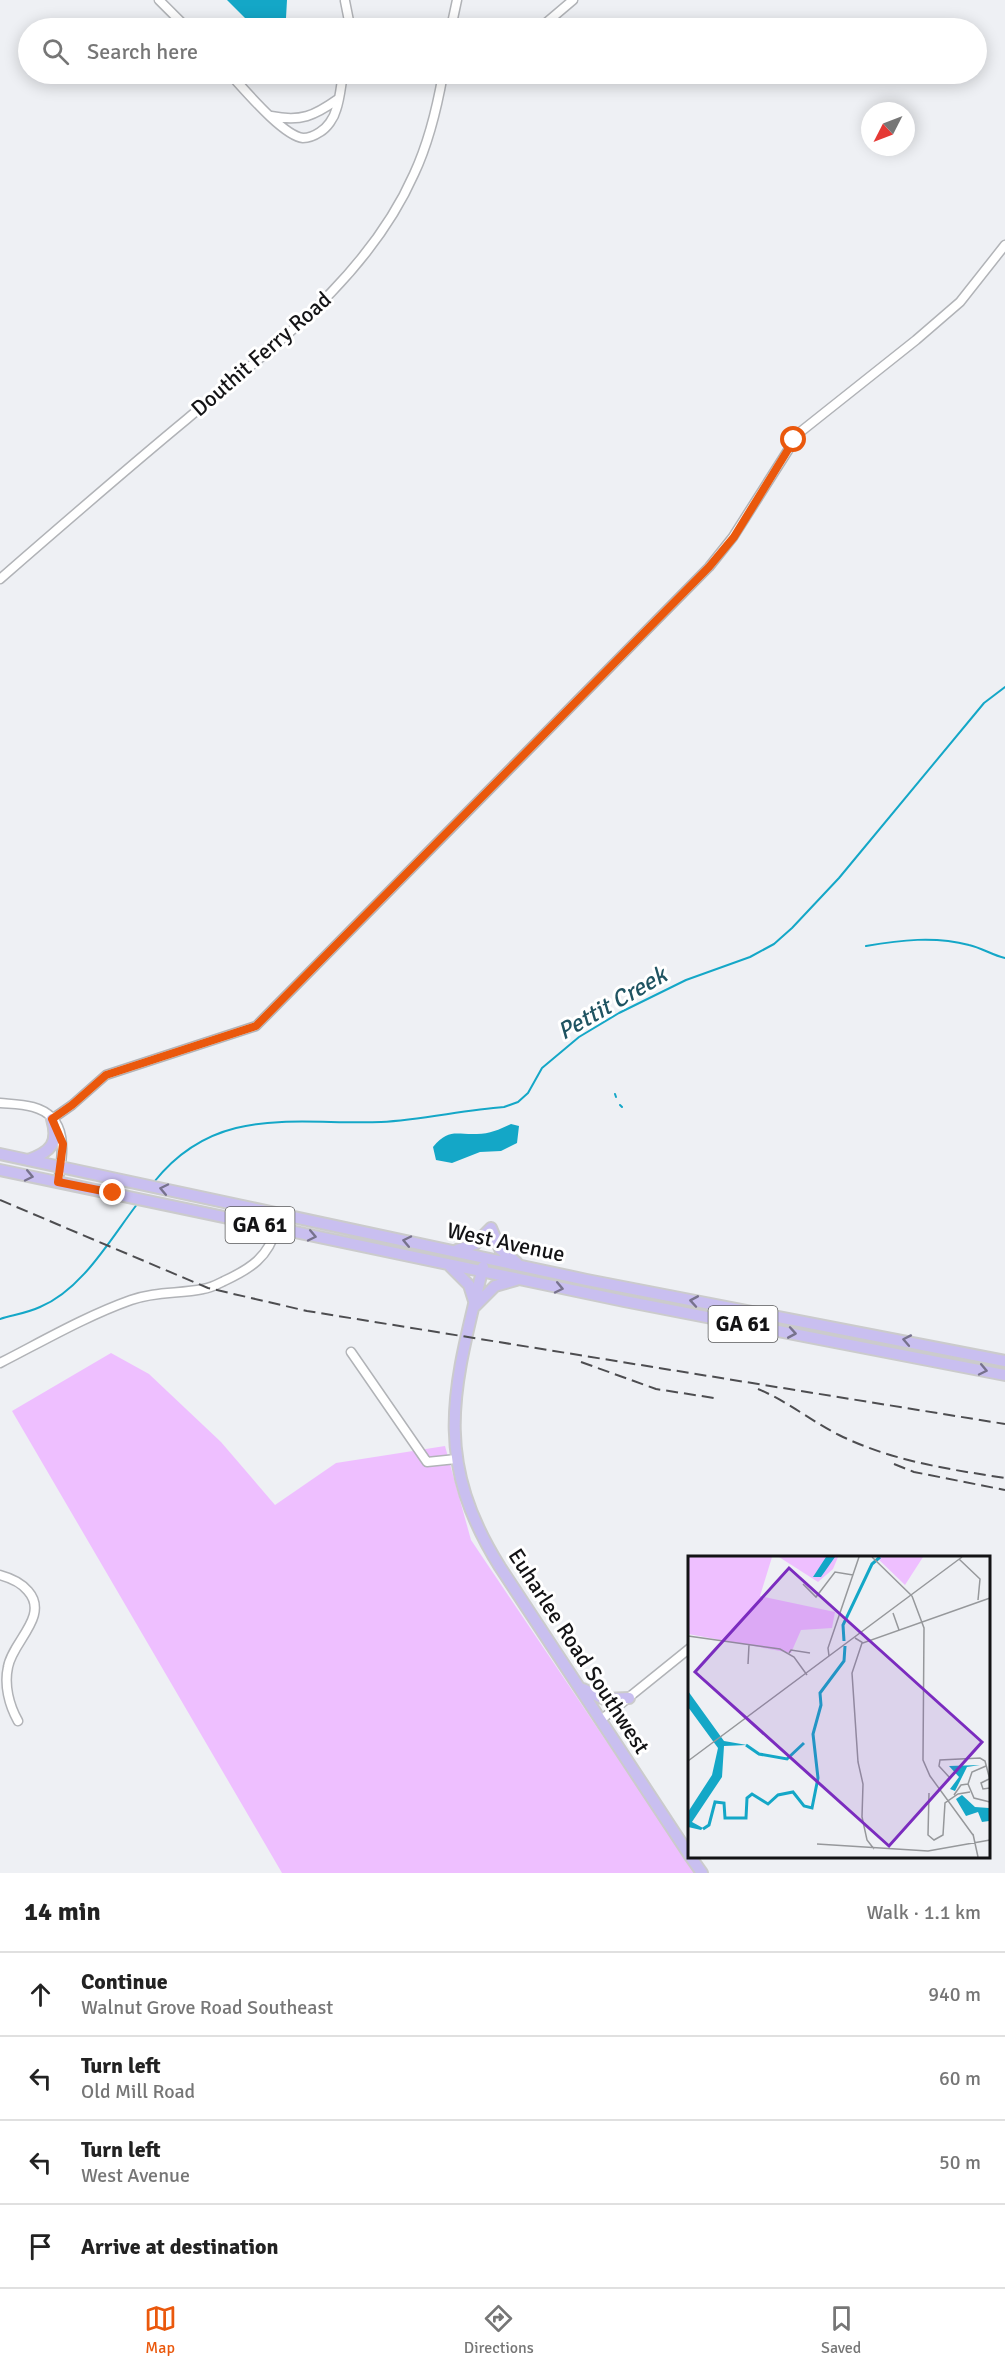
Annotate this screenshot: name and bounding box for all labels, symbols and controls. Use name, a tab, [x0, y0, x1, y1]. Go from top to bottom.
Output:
search box	[18, 18, 987, 84]
icon: search	[39, 35, 72, 68]
text: Search here	[87, 38, 198, 65]
north arrow	[861, 102, 915, 156]
street label: Douthit Ferry Road	[185, 286, 337, 422]
route start	[780, 426, 806, 452]
water label: Pettit Creek	[552, 959, 674, 1046]
one-way arrow	[24, 1169, 34, 1182]
route end	[99, 1179, 125, 1205]
one-way arrow	[159, 1183, 169, 1196]
road number: GA 61	[226, 1207, 294, 1243]
street label: West Avenue	[445, 1216, 567, 1268]
one-way arrow	[307, 1228, 317, 1241]
one-way arrow	[402, 1235, 412, 1248]
one-way arrow	[554, 1281, 564, 1294]
one-way arrow	[690, 1295, 700, 1308]
road number: GA 61	[708, 1306, 777, 1342]
one-way arrow	[787, 1326, 797, 1338]
one-way arrow	[902, 1334, 912, 1347]
one-way arrow	[978, 1363, 988, 1376]
street label: Euharlee Road Southwest	[502, 1543, 656, 1759]
inset map	[688, 1556, 990, 1858]
text: 14 min	[24, 1896, 101, 1928]
text: Walk · 1.1 km	[867, 1900, 981, 1925]
text: Continue	[81, 1968, 168, 1995]
icon: ahead	[24, 1978, 57, 2011]
text: 940 m	[928, 1982, 981, 2007]
text: Walnut Grove Road Southeast	[81, 1995, 333, 2020]
text: Turn left	[81, 2052, 161, 2079]
icon: left	[24, 2062, 57, 2095]
text: 60 m	[939, 2066, 981, 2091]
text: Old Mill Road	[81, 2079, 195, 2104]
text: Turn left	[81, 2136, 161, 2163]
icon: left	[24, 2146, 57, 2179]
text: 50 m	[939, 2150, 981, 2175]
text: West Avenue	[81, 2163, 190, 2188]
icon: arrive	[24, 2230, 57, 2263]
text: Arrive at destination	[81, 2233, 278, 2260]
tab: Map	[144, 2302, 177, 2358]
tab: Directions	[464, 2302, 534, 2358]
tab: Saved	[821, 2302, 861, 2358]

